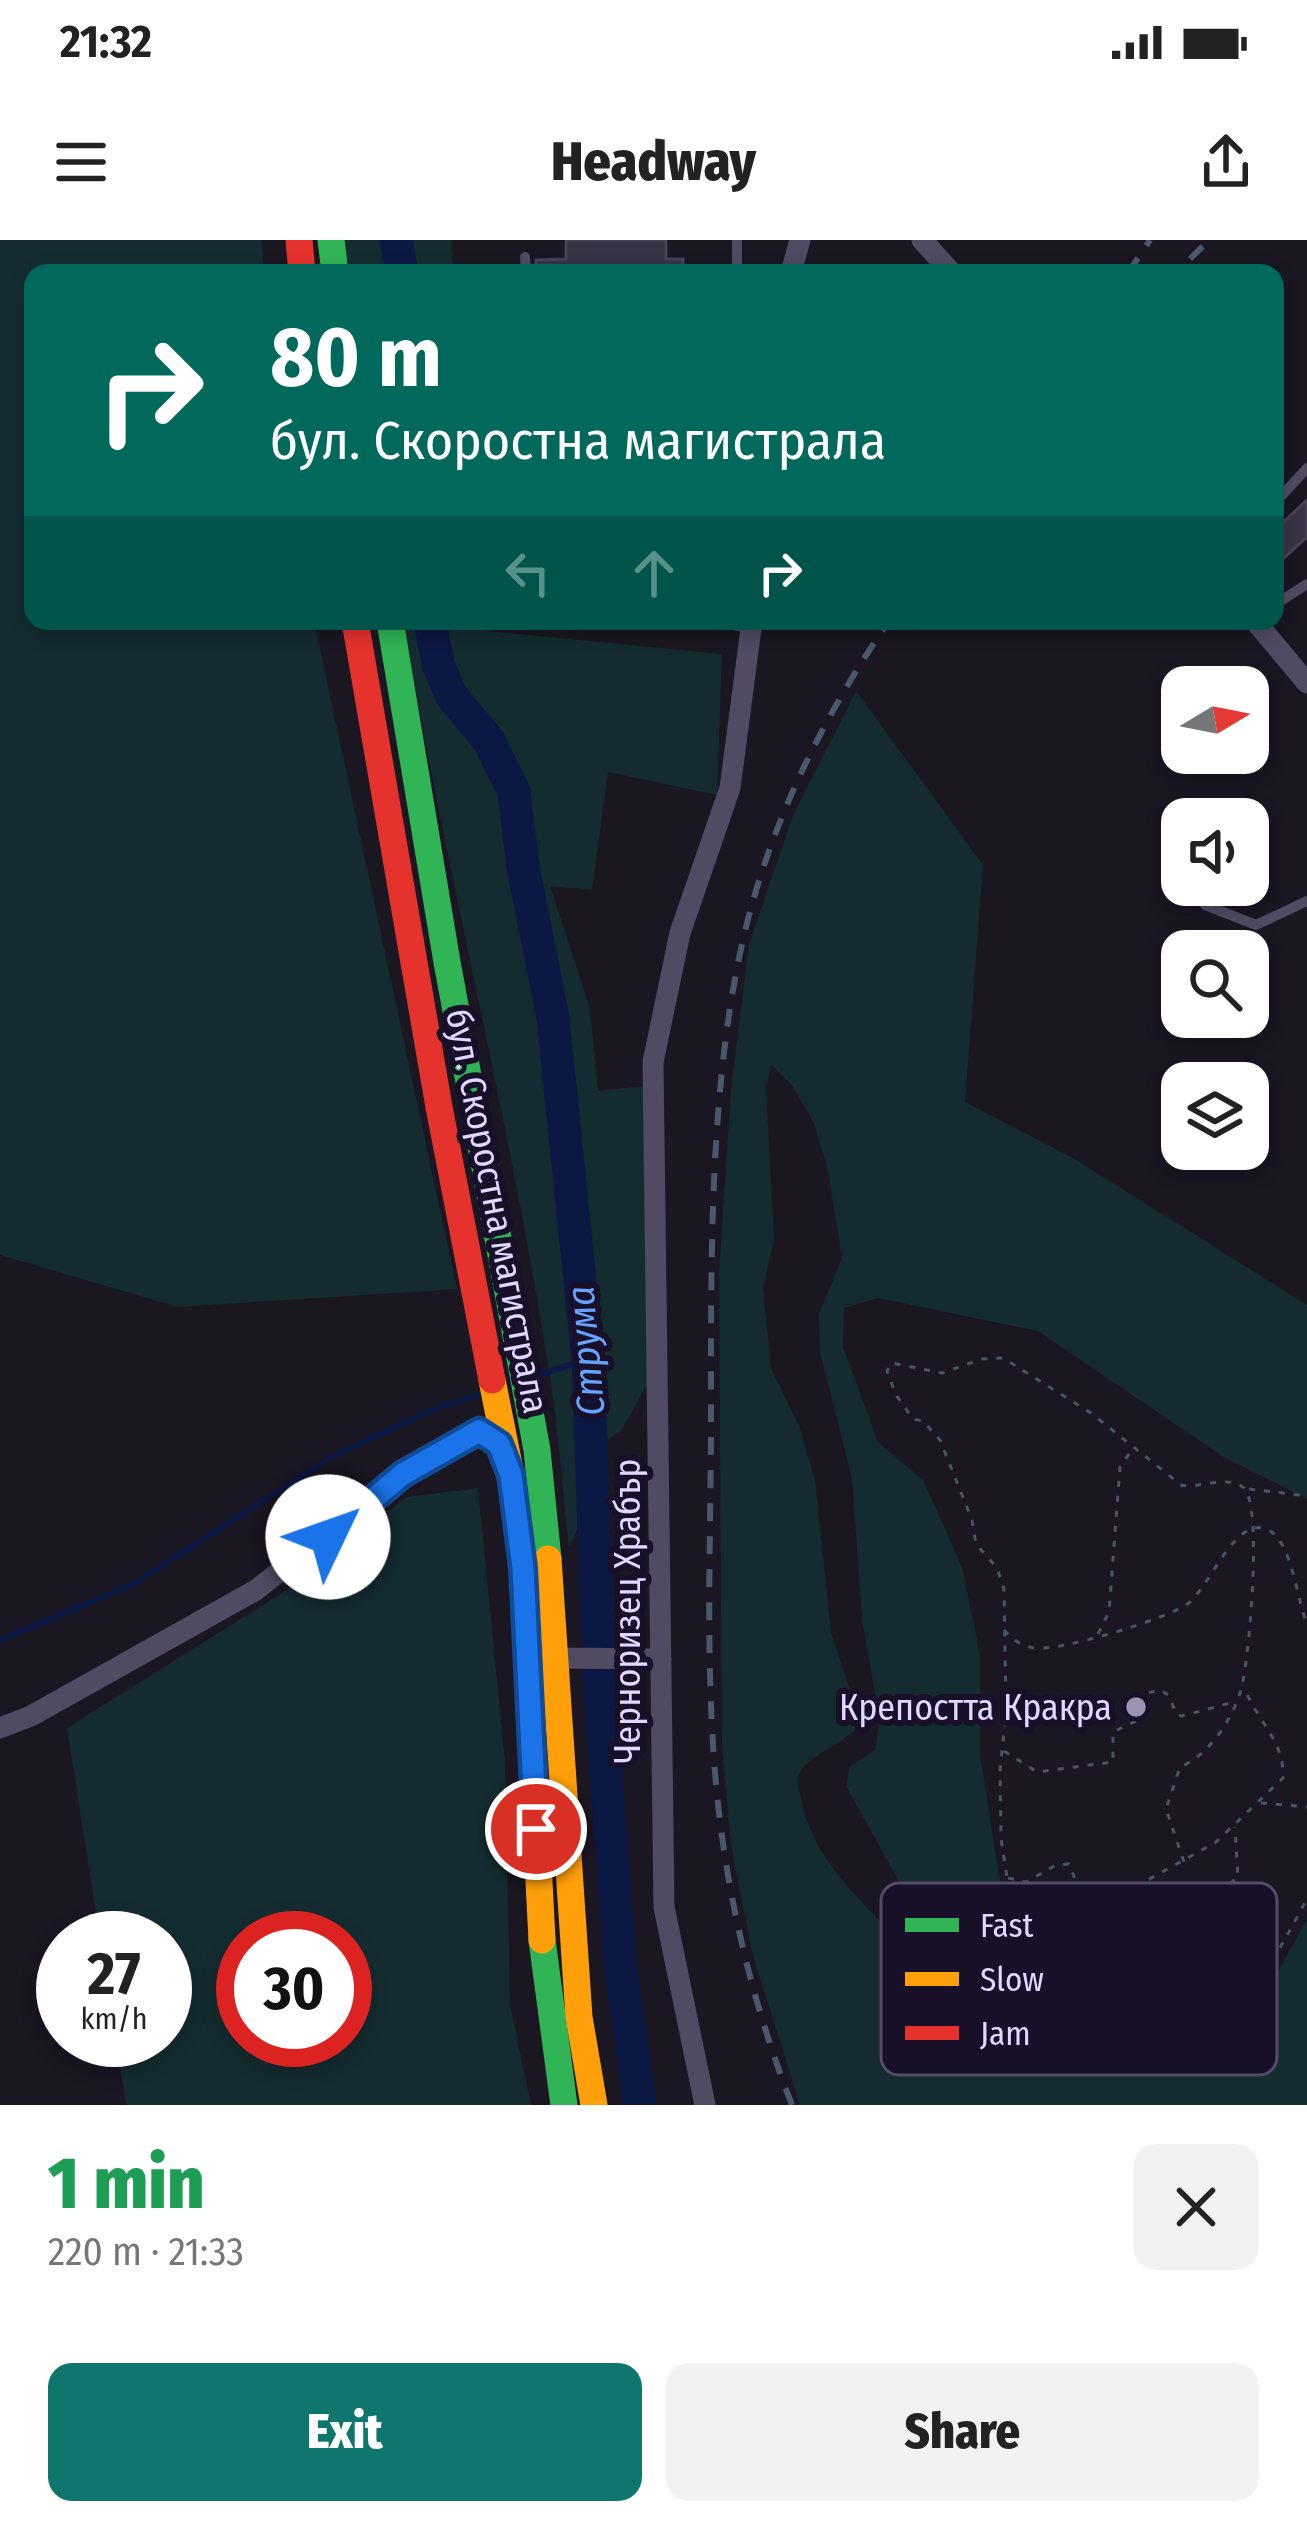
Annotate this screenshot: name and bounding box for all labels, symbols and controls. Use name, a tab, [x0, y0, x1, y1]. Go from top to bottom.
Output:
text: 21:32	[60, 15, 152, 69]
icon: menu	[48, 129, 114, 195]
icon: share	[1193, 129, 1259, 195]
text: Headway	[551, 130, 756, 194]
text: 80 m	[270, 307, 442, 408]
icon: right	[72, 312, 228, 468]
text: бул. Скоростна магистрала	[270, 409, 886, 473]
icon: left	[495, 540, 561, 606]
icon: ahead	[621, 540, 687, 606]
icon: right	[747, 540, 813, 606]
north arrow	[1161, 666, 1269, 774]
map controls	[1161, 666, 1269, 1170]
button: sound	[1161, 798, 1269, 906]
button: search	[1161, 930, 1269, 1038]
street label: бул. Скоростна магистрала	[436, 1005, 558, 1417]
button: layers	[1161, 1062, 1269, 1170]
water label: Струма	[557, 1284, 615, 1418]
street label: Черноризец Храбър	[606, 1459, 650, 1763]
position arrow	[265, 1474, 391, 1600]
place label: Крепостта Кракра	[839, 1686, 1112, 1730]
marker: Крепостта Кракра	[1123, 1694, 1149, 1720]
pin	[485, 1778, 587, 1880]
icon: arrive	[503, 1796, 569, 1862]
legend	[881, 1883, 1277, 2075]
text: Fast	[980, 1906, 1034, 1946]
speed limit sign: 30	[216, 1911, 372, 2067]
text: 27	[87, 1938, 141, 2010]
text: Slow	[980, 1960, 1044, 2000]
text: km/h	[81, 2001, 147, 2037]
text: Jam	[980, 2014, 1031, 2054]
text: 1 min	[48, 2141, 205, 2227]
button: close	[1133, 2144, 1259, 2270]
text: 220 m · 21:33	[48, 2229, 244, 2275]
button: Exit	[48, 2363, 642, 2501]
button: Share	[666, 2363, 1259, 2501]

